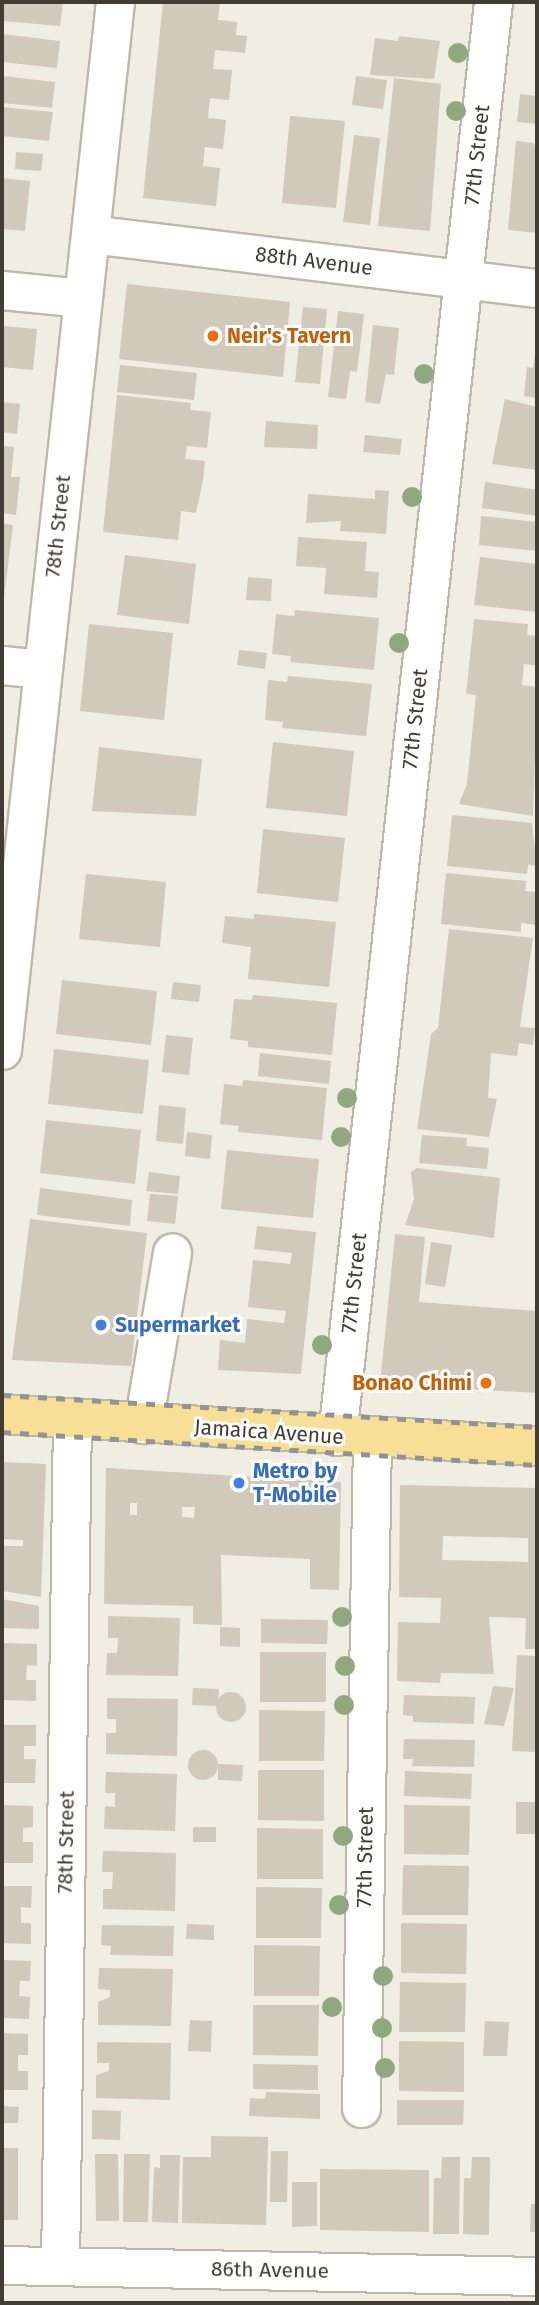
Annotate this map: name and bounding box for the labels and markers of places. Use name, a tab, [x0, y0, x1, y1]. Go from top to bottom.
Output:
place label: Neir's Tavern	[227, 323, 351, 349]
marker: Neir's Tavern	[205, 328, 221, 344]
place label: Supermarket	[115, 1312, 240, 1338]
marker: Supermarket	[93, 1317, 109, 1333]
place label: Bonao Chimi	[352, 1370, 472, 1396]
marker: Bonao Chimi	[478, 1375, 494, 1391]
place label: Metro by T-Mobile	[253, 1458, 337, 1508]
marker: Metro by T-Mobile	[231, 1475, 247, 1491]

